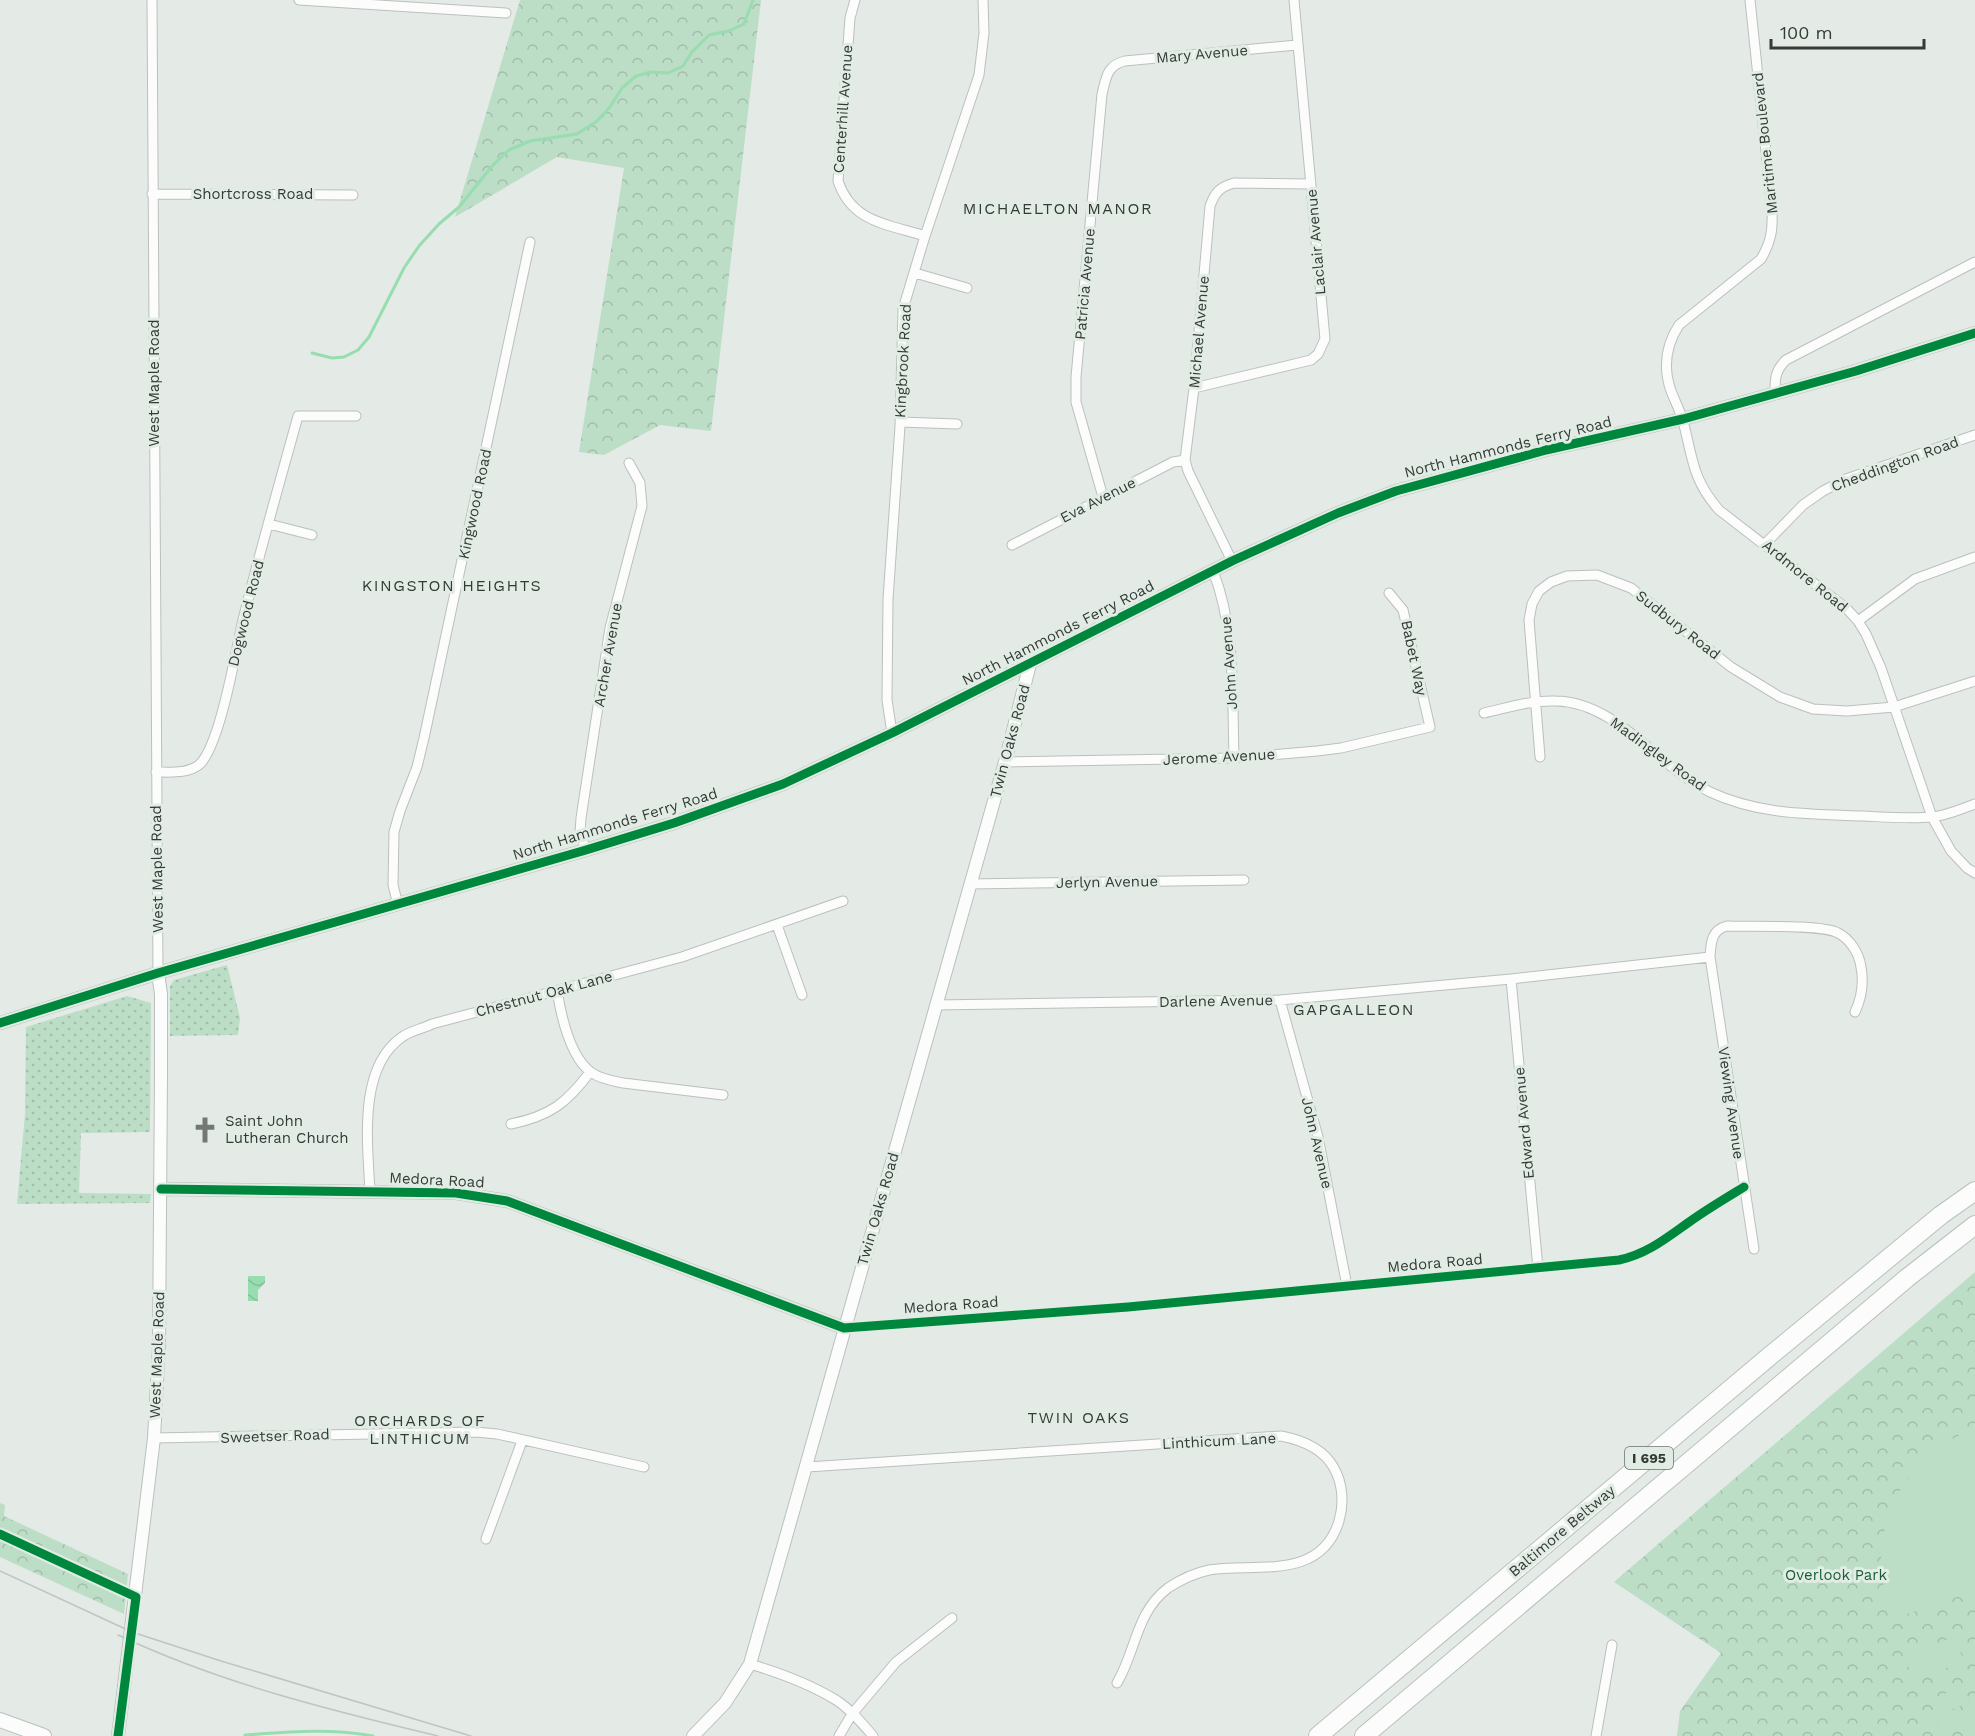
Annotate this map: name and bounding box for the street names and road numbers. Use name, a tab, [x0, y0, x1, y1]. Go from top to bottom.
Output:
street label: Mary Avenue	[1155, 41, 1249, 67]
street label: Centerhill Avenue	[830, 44, 856, 174]
street label: Maritime Boulevard	[1749, 71, 1781, 215]
street label: Shortcross Road	[193, 185, 313, 203]
street label: Laclair Avenue	[1302, 188, 1330, 296]
street label: Patricia Avenue	[1071, 228, 1099, 340]
street label: Michael Avenue	[1185, 275, 1213, 389]
street label: Kingbrook Road	[891, 303, 915, 419]
street label: West Maple Road	[145, 319, 163, 447]
street label: North Hammonds Ferry Road	[1402, 412, 1614, 482]
street label: Cheddington Road	[1829, 433, 1961, 495]
street label: Kingwood Road	[455, 447, 495, 561]
street label: Eva Avenue	[1057, 473, 1139, 527]
street label: Ardmore Road	[1759, 536, 1851, 616]
street label: Dogwood Road	[224, 558, 268, 668]
street label: North Hammonds Ferry Road	[959, 577, 1157, 689]
street label: Sudbury Road	[1632, 586, 1724, 664]
street label: Archer Avenue	[590, 602, 626, 708]
street label: John Avenue	[1217, 616, 1241, 710]
street label: Babet Way	[1397, 619, 1431, 698]
street label: Twin Oaks Road	[986, 682, 1034, 800]
street label: Madingley Road	[1607, 713, 1709, 795]
street label: Jerome Avenue	[1162, 745, 1276, 769]
street label: North Hammonds Ferry Road	[510, 784, 720, 864]
street label: West Maple Road	[147, 805, 167, 933]
street label: Jerlyn Avenue	[1056, 872, 1158, 892]
street label: Chestnut Oak Lane	[474, 967, 614, 1021]
street label: Darlene Avenue	[1159, 991, 1273, 1011]
street label: Viewing Avenue	[1714, 1046, 1748, 1160]
street label: Edward Avenue	[1510, 1066, 1538, 1180]
street label: John Avenue	[1298, 1095, 1336, 1191]
street label: Twin Oaks Road	[853, 1150, 903, 1268]
street label: Medora Road	[389, 1169, 485, 1191]
street label: Medora Road	[1387, 1250, 1483, 1276]
street label: West Maple Road	[146, 1291, 168, 1419]
street label: Medora Road	[903, 1293, 999, 1317]
street label: Sweetser Road	[220, 1425, 330, 1447]
street label: Linthicum Lane	[1162, 1429, 1276, 1453]
road number: I 695	[1625, 1447, 1673, 1469]
street label: Baltimore Beltway	[1505, 1481, 1619, 1581]

